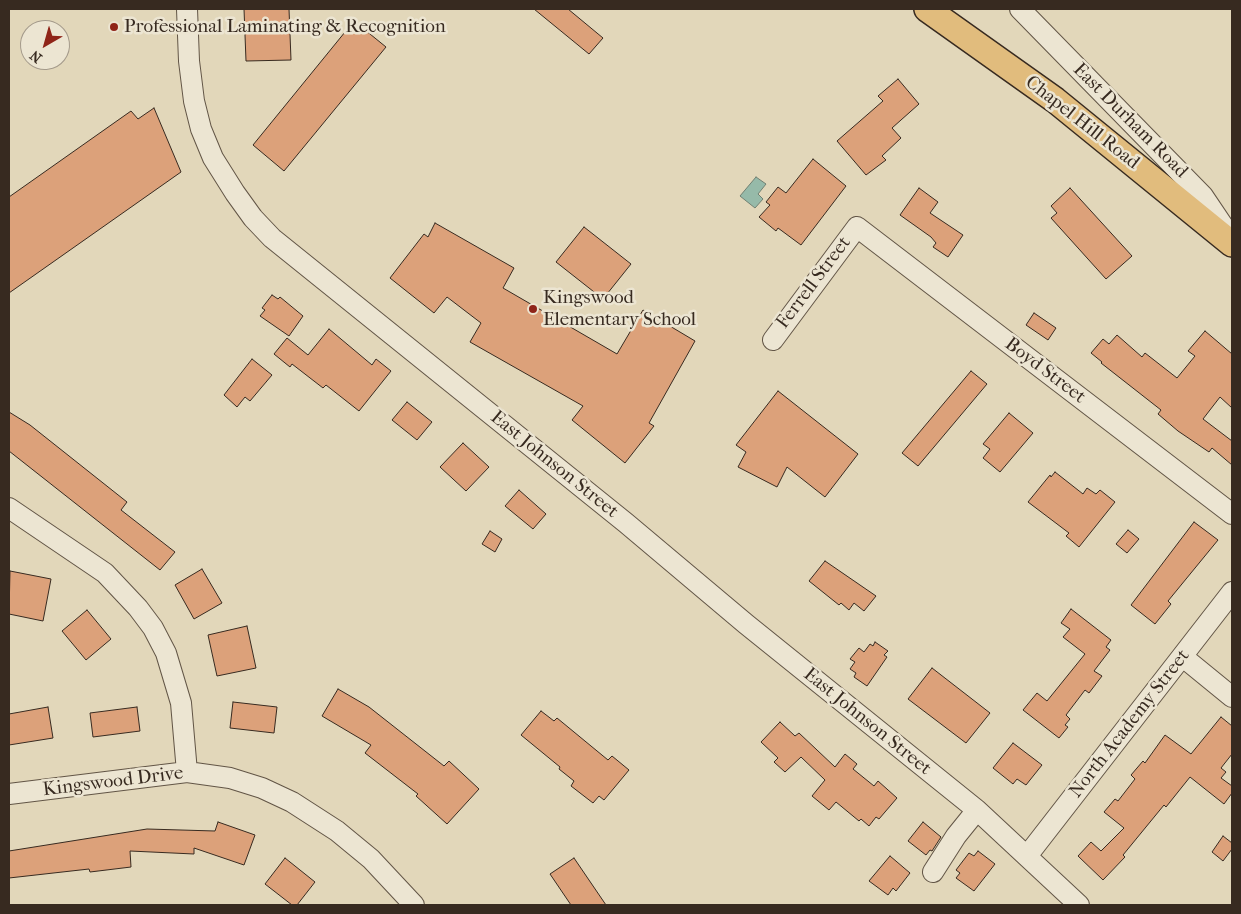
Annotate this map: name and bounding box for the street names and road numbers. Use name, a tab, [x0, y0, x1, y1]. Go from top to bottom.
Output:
street label: East Durham Road	[1068, 59, 1192, 183]
street label: Chapel Hill Road	[1020, 71, 1144, 175]
street label: Ferrell Street	[772, 232, 856, 334]
street label: Boyd Street	[1000, 333, 1090, 409]
street label: East Johnson Street	[485, 406, 623, 524]
street label: North Academy Street	[1065, 645, 1195, 803]
street label: East Johnson Street	[798, 663, 936, 781]
street label: Kingswood Drive	[41, 762, 185, 802]

